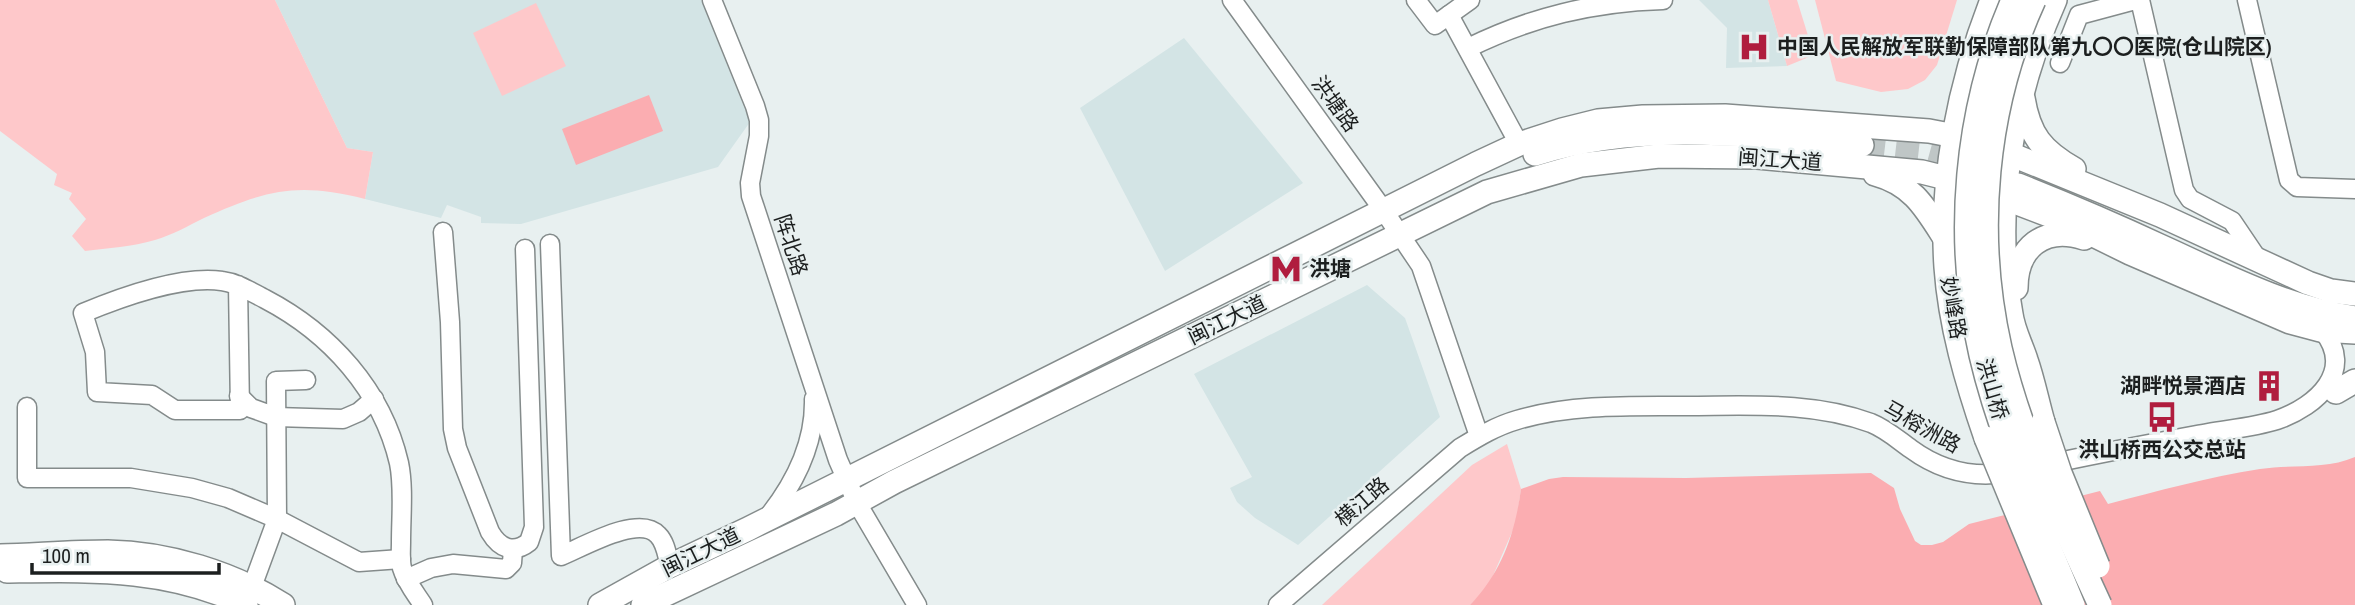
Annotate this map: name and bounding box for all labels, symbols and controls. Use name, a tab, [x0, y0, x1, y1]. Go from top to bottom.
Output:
hospital icon: 中国人民解放军联勤保障部队第九〇〇医院(仓山院区)	[1737, 30, 1771, 64]
place label: 中国人民解放军联勤保障部队第九〇〇医院(仓山院区)	[1777, 32, 2272, 61]
street label: 洪塘路	[1305, 70, 1366, 138]
street label: 闽江大道	[1737, 142, 1823, 177]
street label: 阵北路	[768, 210, 815, 279]
metro station icon: 洪塘	[1269, 252, 1303, 286]
place label: 洪塘	[1309, 254, 1351, 283]
street label: 妙峰路	[1934, 274, 1973, 341]
street label: 闽江大道	[1183, 288, 1271, 351]
street label: 洪山桥	[1970, 355, 2015, 423]
building icon: 湖畔悦景酒店	[2252, 369, 2286, 403]
place label: 湖畔悦景酒店	[2120, 371, 2246, 400]
street label: 马榕洲路	[1878, 394, 1966, 460]
bus stop icon: 洪山桥西公交总站	[2145, 400, 2179, 434]
place label: 洪山桥西公交总站	[2078, 435, 2246, 464]
street label: 横江路	[1328, 470, 1395, 533]
street label: 闽江大道	[657, 520, 745, 583]
scale bar	[32, 532, 219, 576]
text: 100 m	[42, 541, 90, 570]

